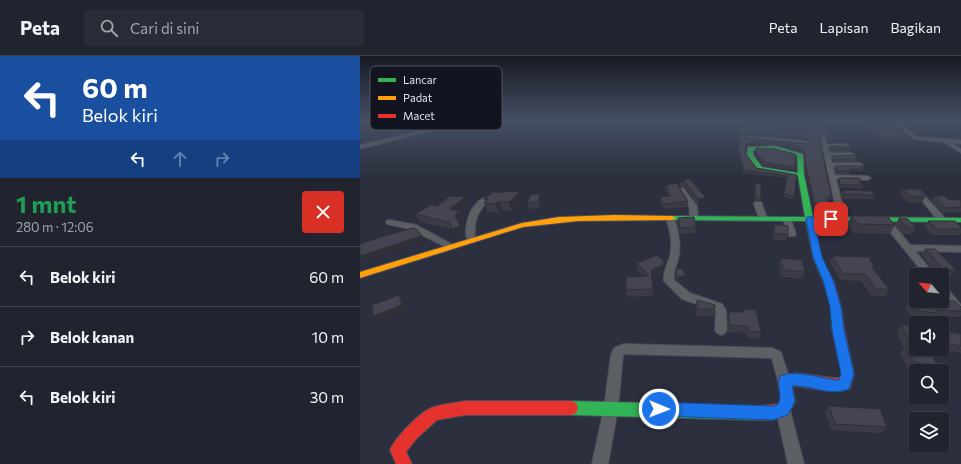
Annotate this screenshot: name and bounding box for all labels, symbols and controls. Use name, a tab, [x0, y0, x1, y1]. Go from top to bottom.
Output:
search box	[84, 10, 364, 46]
text: Peta	[20, 16, 60, 39]
icon: search	[98, 17, 120, 39]
text: Cari di sini	[130, 19, 199, 37]
text: Peta	[769, 19, 798, 36]
text: Lapisan	[820, 19, 869, 36]
text: Bagikan	[891, 19, 941, 36]
legend	[370, 66, 502, 130]
text: 60 m	[82, 70, 148, 104]
icon: left	[16, 72, 68, 124]
text: Lancar	[403, 73, 438, 86]
text: Padat	[403, 91, 433, 104]
text: Belok kiri	[82, 104, 158, 126]
text: Macet	[403, 109, 435, 122]
icon: left	[127, 148, 149, 170]
icon: ahead	[169, 148, 191, 170]
icon: right	[211, 148, 233, 170]
text: 1 mnt	[16, 189, 76, 218]
button: close	[302, 191, 344, 233]
pin	[814, 202, 848, 236]
icon: arrive	[820, 208, 842, 230]
text: 280 m · 12:06	[16, 219, 94, 235]
icon: left	[16, 266, 38, 288]
text: Belok kiri	[50, 268, 116, 286]
text: 60 m	[309, 268, 344, 286]
north arrow	[909, 268, 949, 308]
map controls	[909, 268, 949, 452]
button: sound	[909, 316, 949, 356]
icon: right	[16, 326, 38, 348]
text: Belok kanan	[50, 328, 134, 346]
text: 10 m	[312, 328, 344, 346]
button: search	[909, 364, 949, 404]
icon: left	[16, 386, 38, 408]
text: Belok kiri	[50, 388, 116, 406]
text: 30 m	[310, 388, 344, 406]
position arrow	[638, 388, 680, 430]
button: layers	[909, 412, 949, 452]

